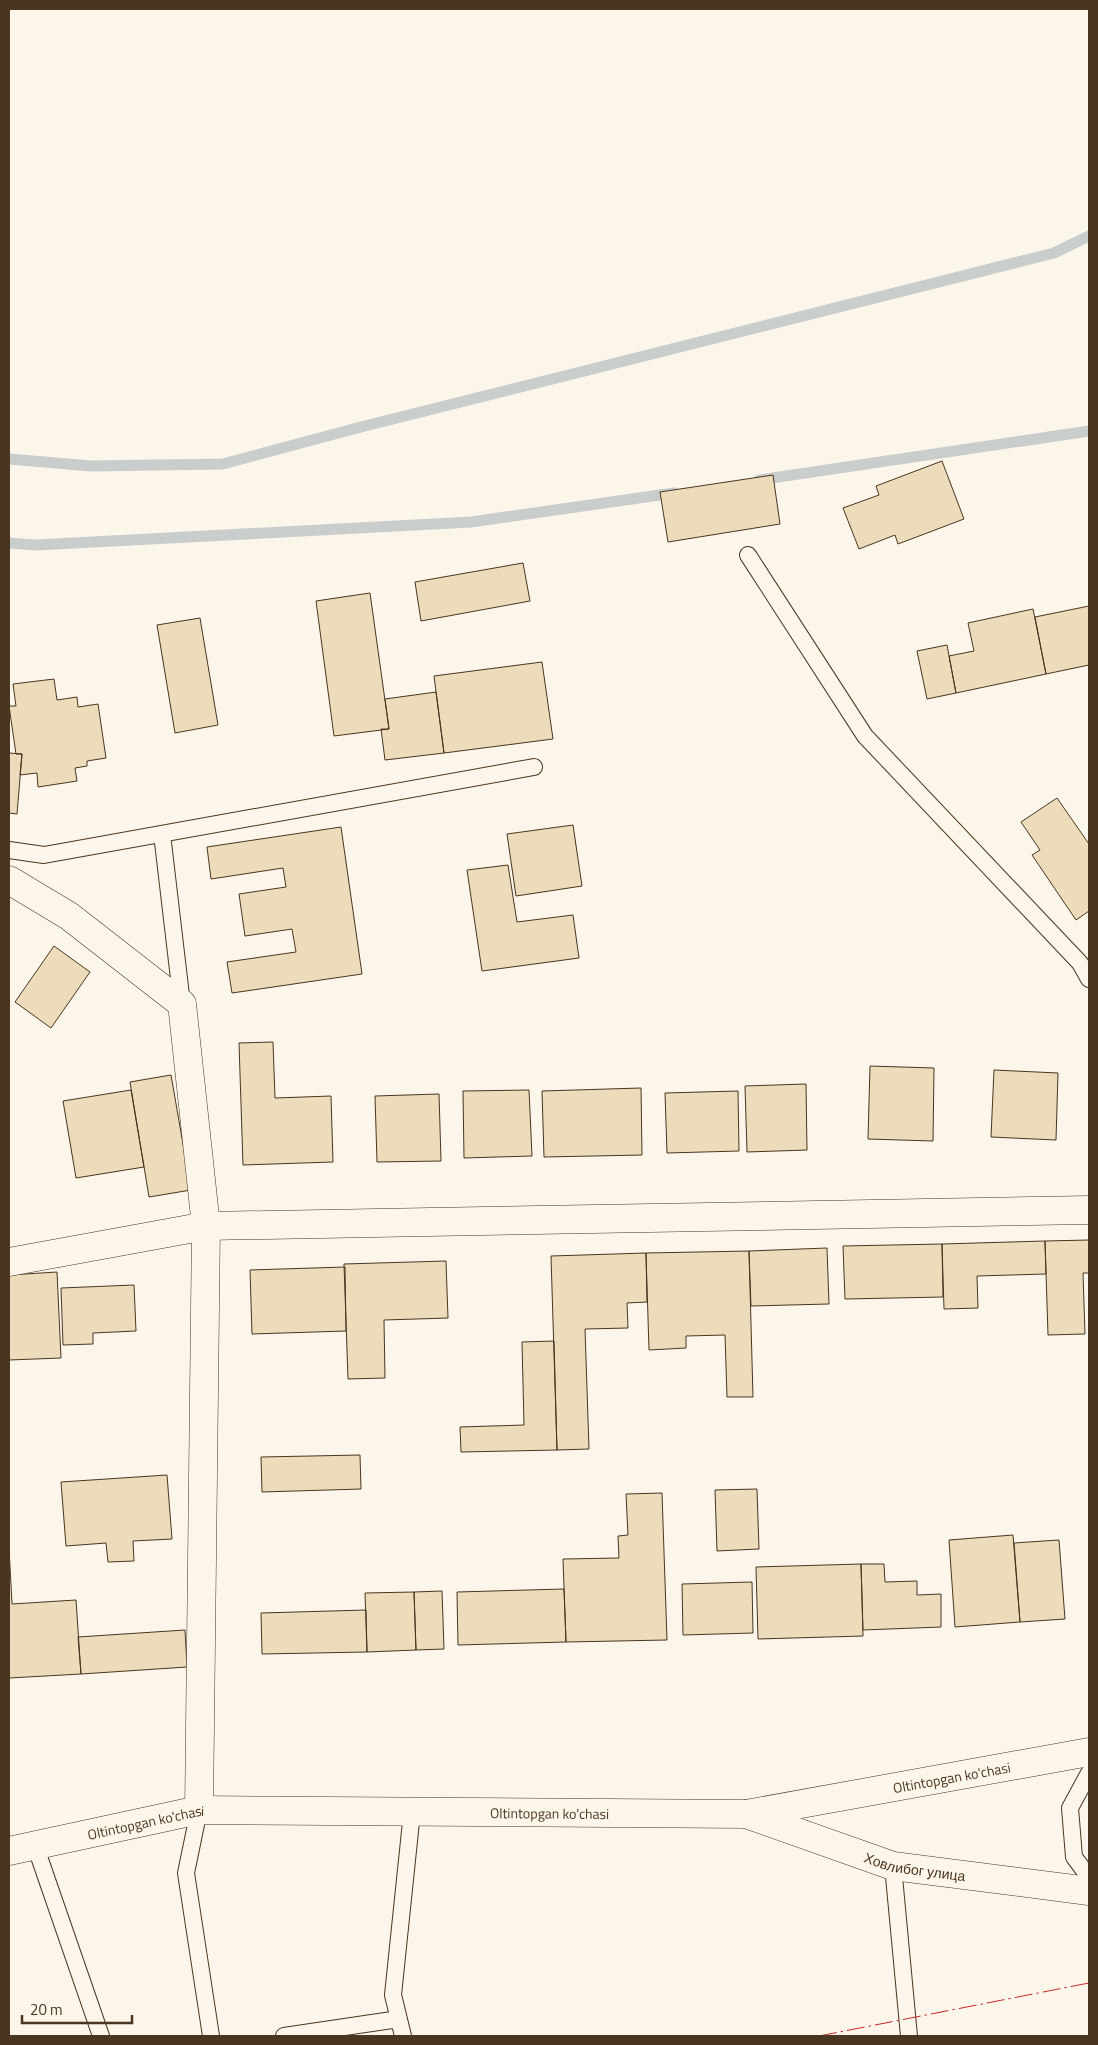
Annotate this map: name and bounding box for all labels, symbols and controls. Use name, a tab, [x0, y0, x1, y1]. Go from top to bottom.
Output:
street label: Oltintopgan ko'chasi	[891, 1756, 1012, 1798]
street label: Oltintopgan ko'chasi	[85, 1799, 204, 1844]
street label: Oltintopgan ko'chasi	[490, 1802, 609, 1823]
street label: Ховлибог улица	[862, 1846, 967, 1886]
scale bar	[22, 1992, 132, 2024]
text: 20 m	[30, 1998, 63, 2021]

